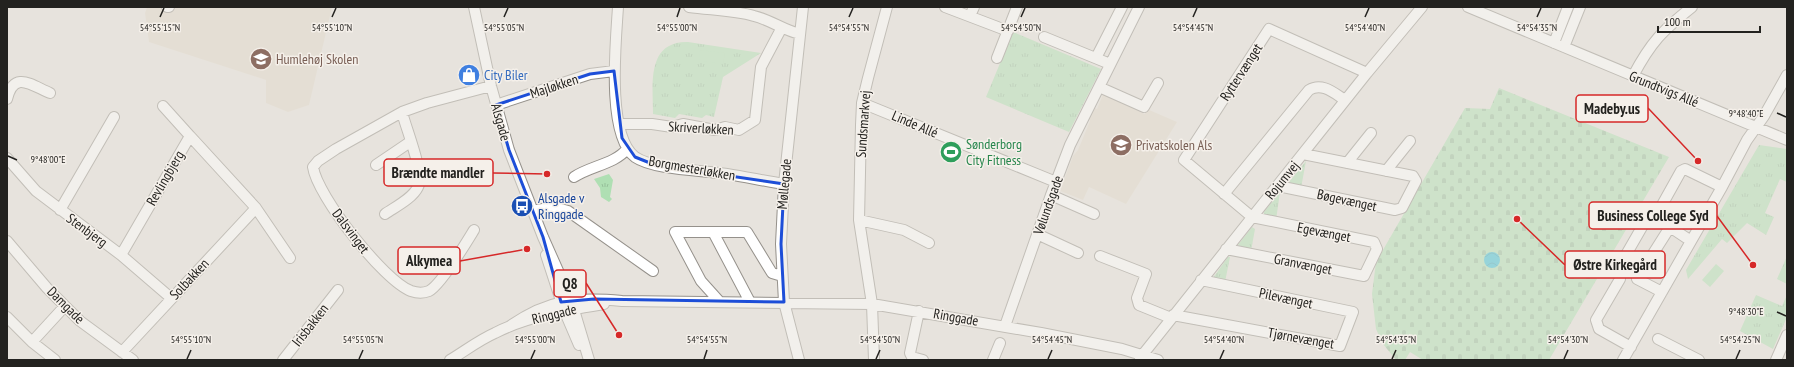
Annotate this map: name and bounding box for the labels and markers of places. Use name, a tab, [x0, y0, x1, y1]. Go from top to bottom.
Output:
school or university icon: Humlehøj Skolen	[248, 46, 274, 72]
place label: Humlehøj Skolen	[276, 50, 359, 68]
shop icon: City Biler	[456, 62, 482, 88]
place label: City Biler	[484, 66, 528, 84]
callout: Madeby.us	[1576, 95, 1648, 122]
school or university icon: Privatskolen Als	[1108, 132, 1134, 158]
place label: Sønderborg City Fitness	[966, 135, 1022, 169]
place label: Privatskolen Als	[1136, 136, 1212, 154]
sports icon: Sønderborg City Fitness	[938, 139, 964, 165]
callout: Brændte mandler	[384, 159, 493, 186]
place label: Alsgade v Ringgade	[538, 189, 585, 223]
bus stop icon: Alsgade v Ringgade	[509, 193, 535, 219]
callout: Business College Syd	[1589, 202, 1717, 229]
callout: Alkymea	[398, 247, 460, 274]
callout: Østre Kirkegård	[1565, 251, 1665, 278]
callout: Q8	[554, 270, 586, 297]

